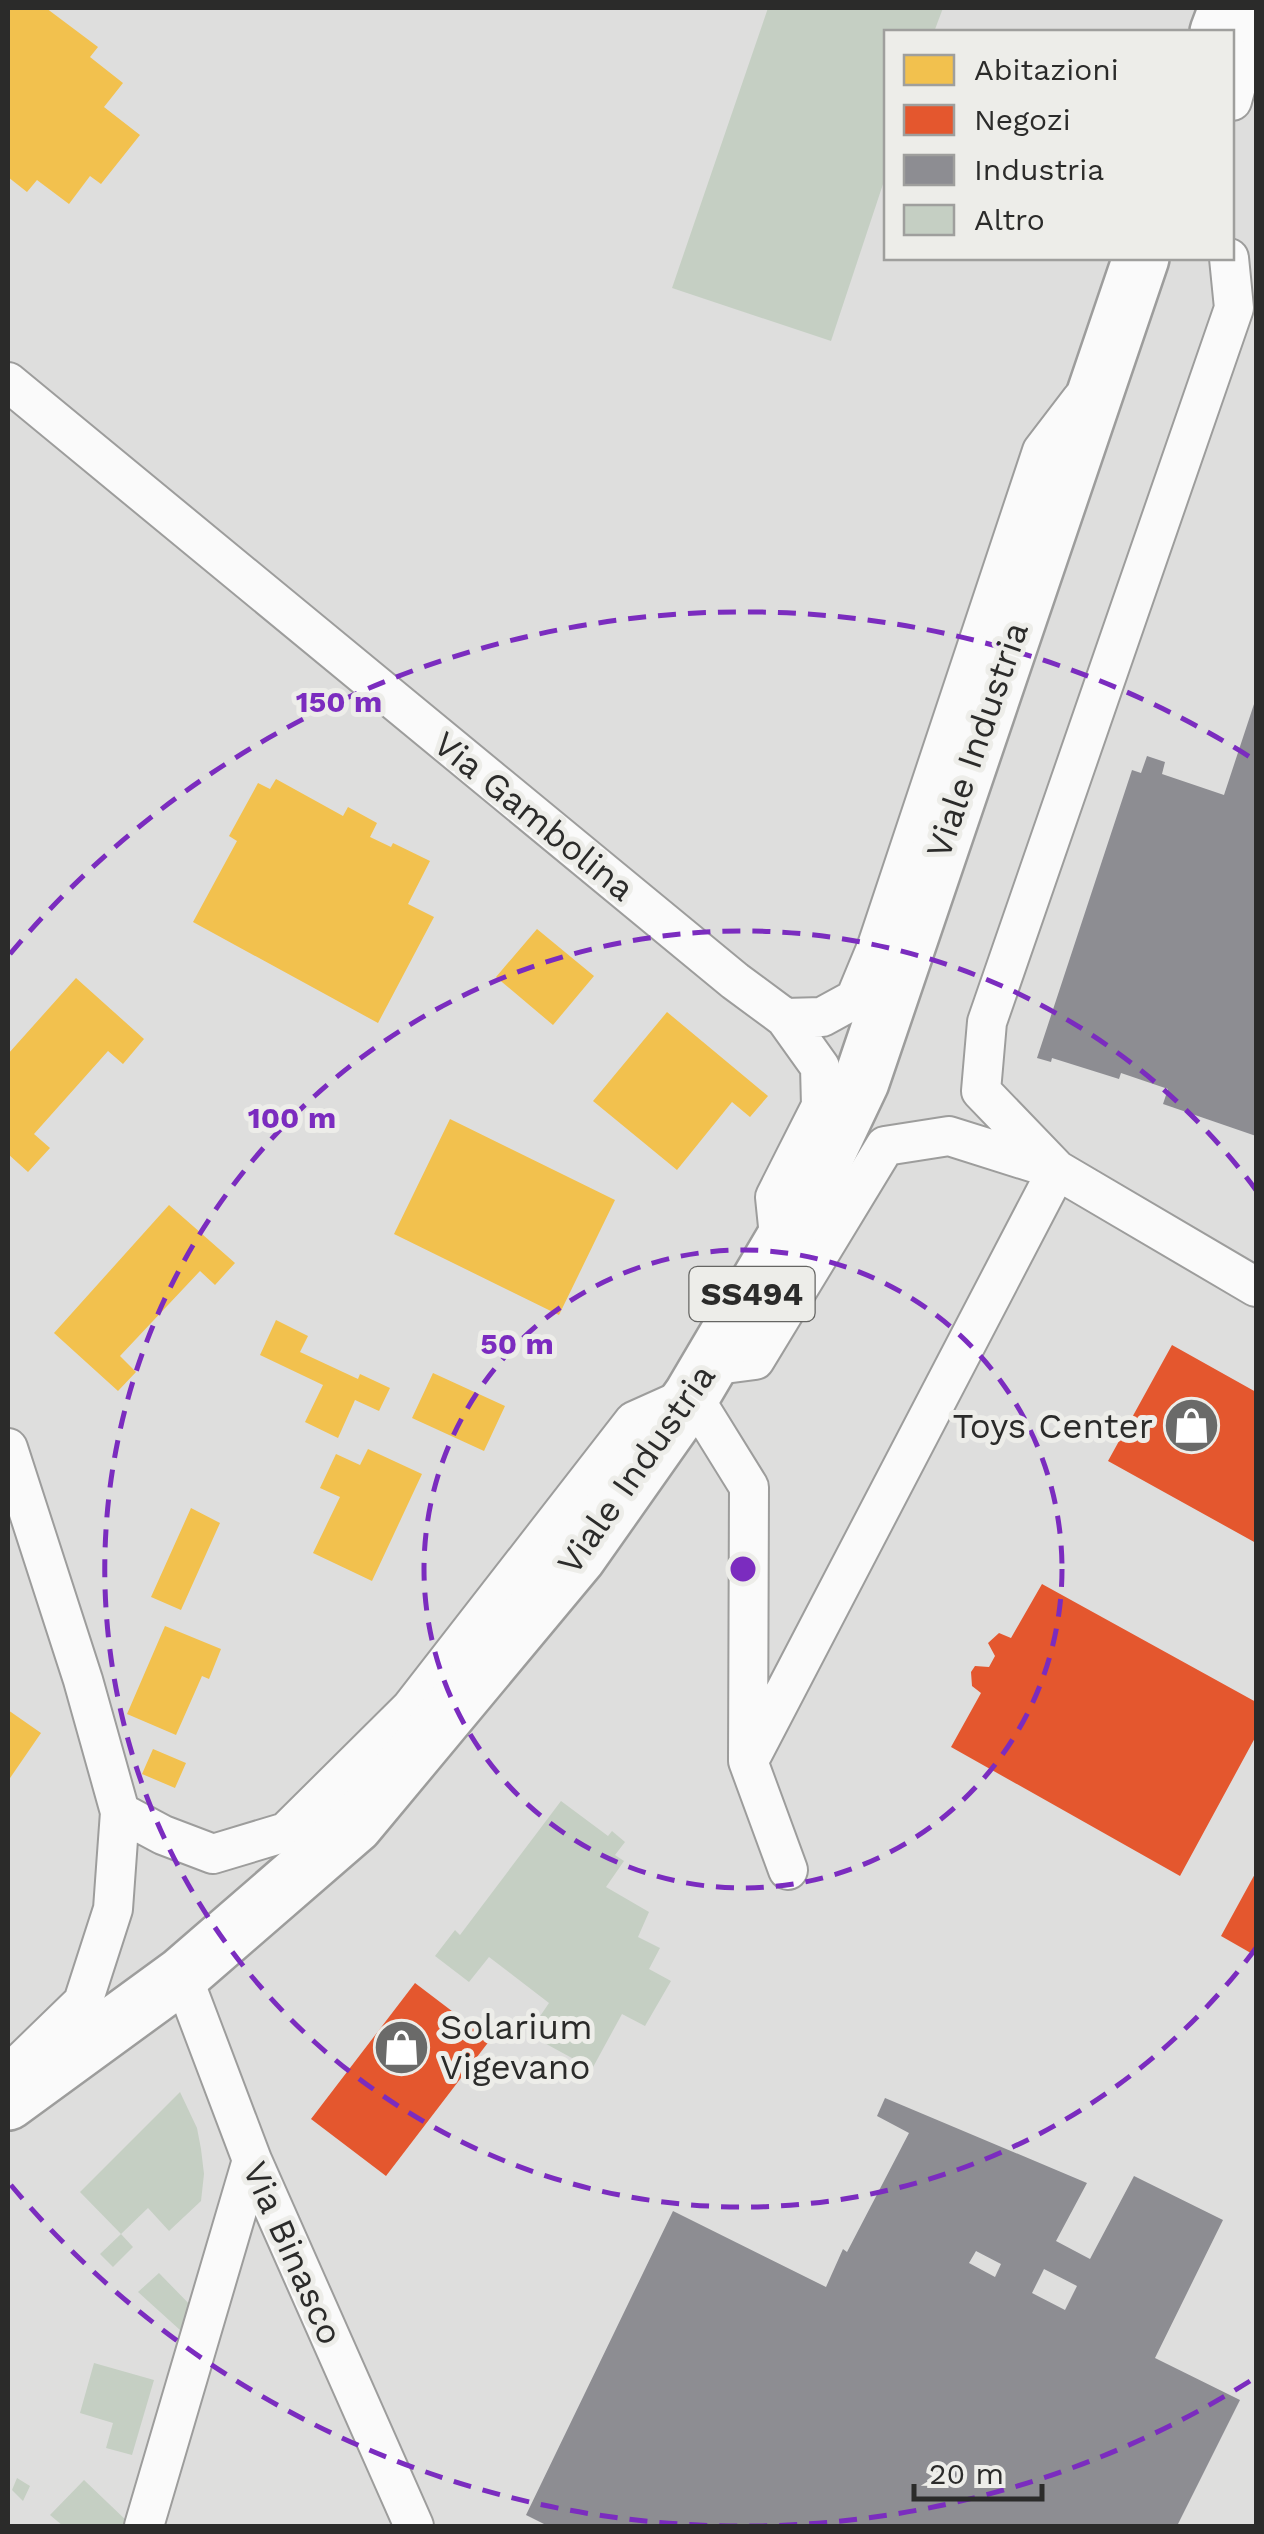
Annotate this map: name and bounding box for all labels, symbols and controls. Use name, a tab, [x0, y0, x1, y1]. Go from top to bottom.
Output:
legend	[884, 30, 1234, 260]
text: Abitazioni	[974, 52, 1119, 87]
text: Negozi	[974, 102, 1071, 137]
text: Industria	[974, 152, 1104, 187]
text: Altro	[974, 202, 1045, 237]
street label: Viale Industria	[917, 617, 1037, 863]
text: 150 m	[296, 684, 382, 719]
street label: Via Gambolina	[425, 722, 643, 910]
text: 100 m	[248, 1100, 336, 1135]
road number: SS494	[690, 1267, 814, 1321]
text: 50 m	[480, 1326, 554, 1361]
street label: Viale Industria	[548, 1356, 724, 1582]
shop icon: Toys Center	[1162, 1396, 1222, 1456]
place label: Toys Center	[952, 1405, 1153, 1447]
centre of rings	[725, 1551, 761, 1587]
place label: Solarium Vigevano	[440, 2006, 593, 2088]
shop icon: Solarium Vigevano	[371, 2017, 431, 2077]
street label: Via Binasco	[234, 2155, 352, 2351]
scale bar	[914, 2439, 1042, 2501]
text: 20 m	[929, 2456, 1004, 2491]

